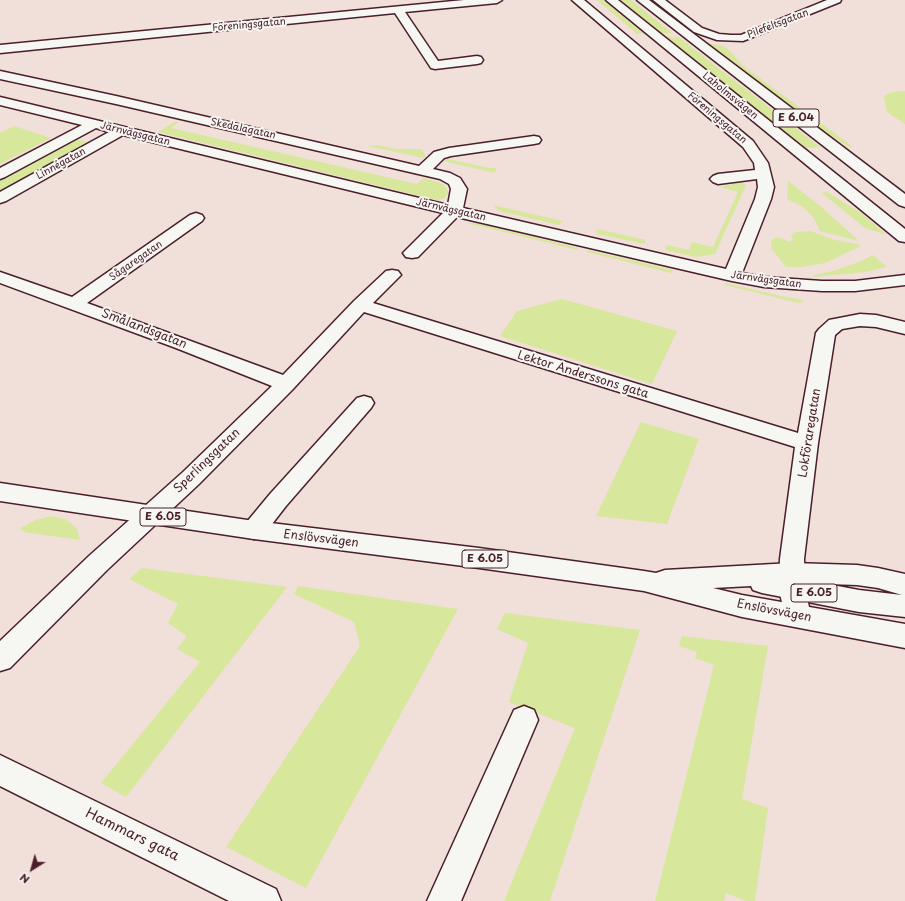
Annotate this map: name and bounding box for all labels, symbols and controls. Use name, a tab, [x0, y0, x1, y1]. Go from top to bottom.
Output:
street label: Pilefeltsgatan	[746, 7, 810, 41]
street label: Föreningsgatan	[212, 16, 286, 34]
street label: Laholmsvägen	[700, 70, 760, 122]
street label: Föreningsgatan	[685, 90, 749, 146]
road number: E 6.04	[773, 109, 819, 127]
street label: Skedalagatan	[209, 116, 277, 142]
street label: Järnvägsgatan	[99, 120, 171, 148]
street label: Linnégatan	[34, 146, 88, 182]
street label: Järnvägsgatan	[415, 196, 487, 224]
street label: Sågaregatan	[107, 238, 165, 284]
street label: Järnvägsgatan	[730, 269, 802, 291]
street label: Smålandsgatan	[99, 306, 189, 352]
street label: Lektor Anderssons gata	[516, 348, 650, 402]
street label: Lokföraregatan	[796, 387, 824, 479]
street label: Sperlingsgatan	[171, 426, 243, 496]
road number: E 6.05	[140, 508, 186, 526]
street label: Enslövsvägen	[283, 527, 359, 551]
road number: E 6.05	[462, 550, 508, 568]
road number: E 6.05	[791, 584, 837, 602]
street label: Enslövsvägen	[735, 597, 813, 625]
street label: Hammars gata	[82, 805, 182, 865]
north arrow	[12, 849, 52, 889]
text: N	[16, 870, 33, 888]

